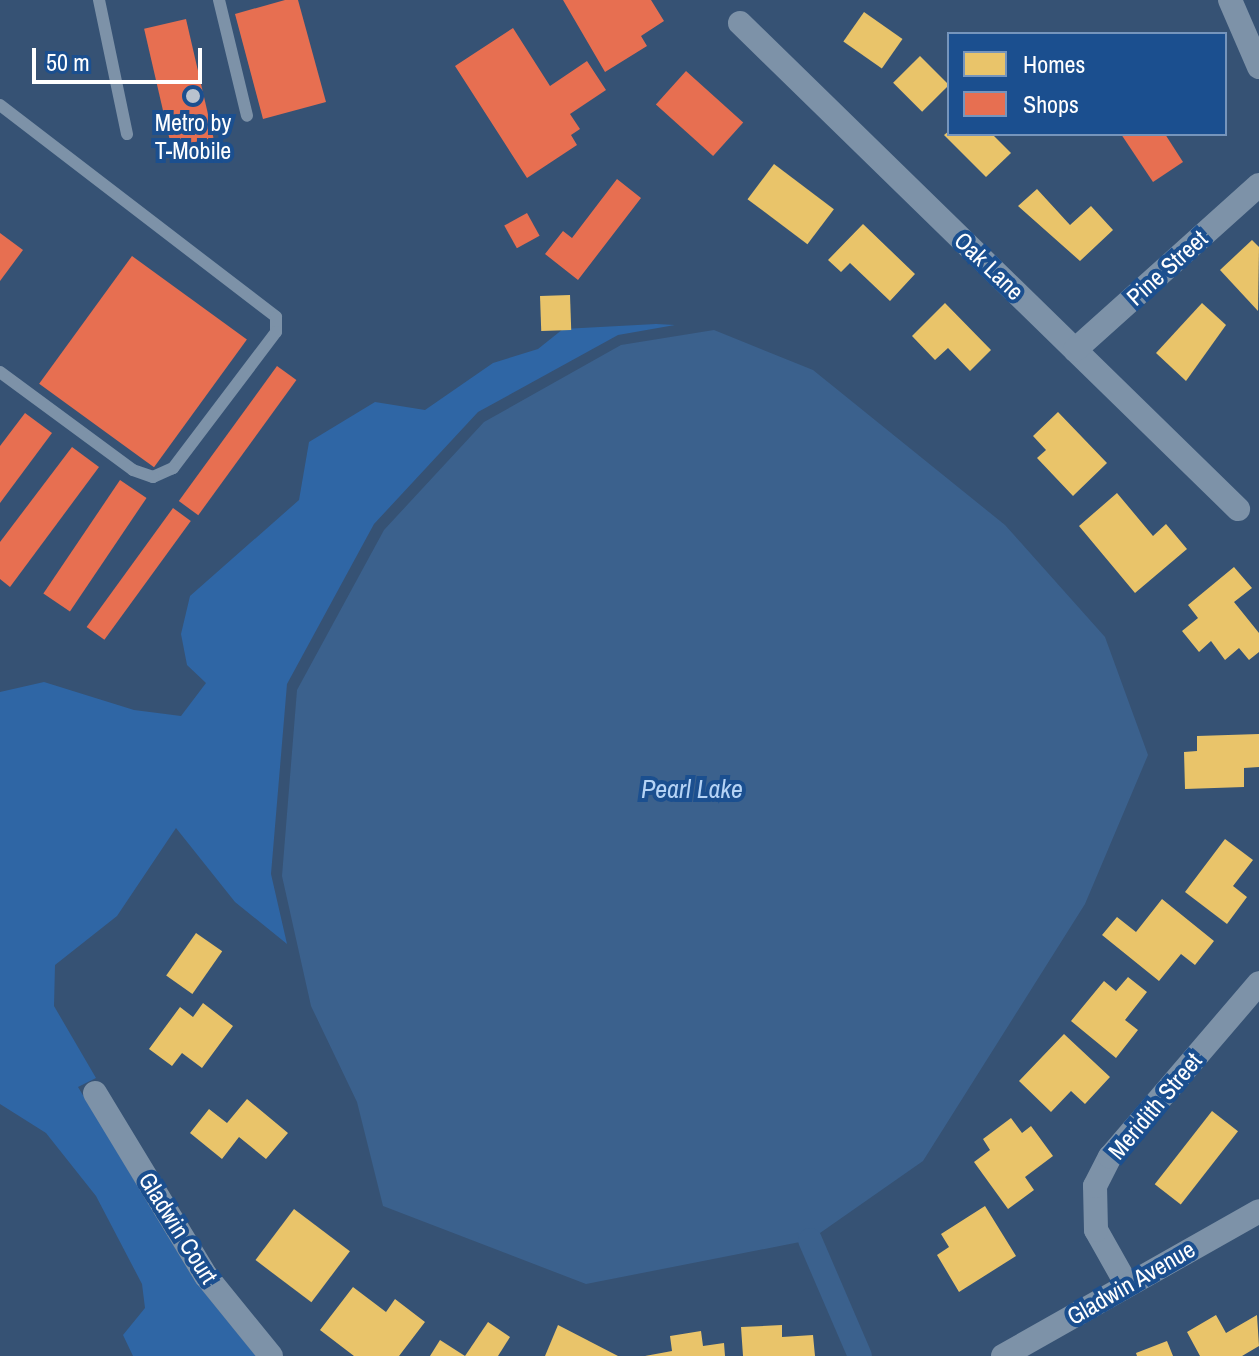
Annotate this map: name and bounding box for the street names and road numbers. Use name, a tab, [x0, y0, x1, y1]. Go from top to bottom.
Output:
street label: Pine Street	[1121, 224, 1213, 312]
street label: Oak Lane	[948, 226, 1030, 306]
street label: Meridith Street	[1102, 1047, 1208, 1165]
street label: Gladwin Court	[132, 1167, 224, 1289]
street label: Gladwin Avenue	[1061, 1235, 1201, 1331]

